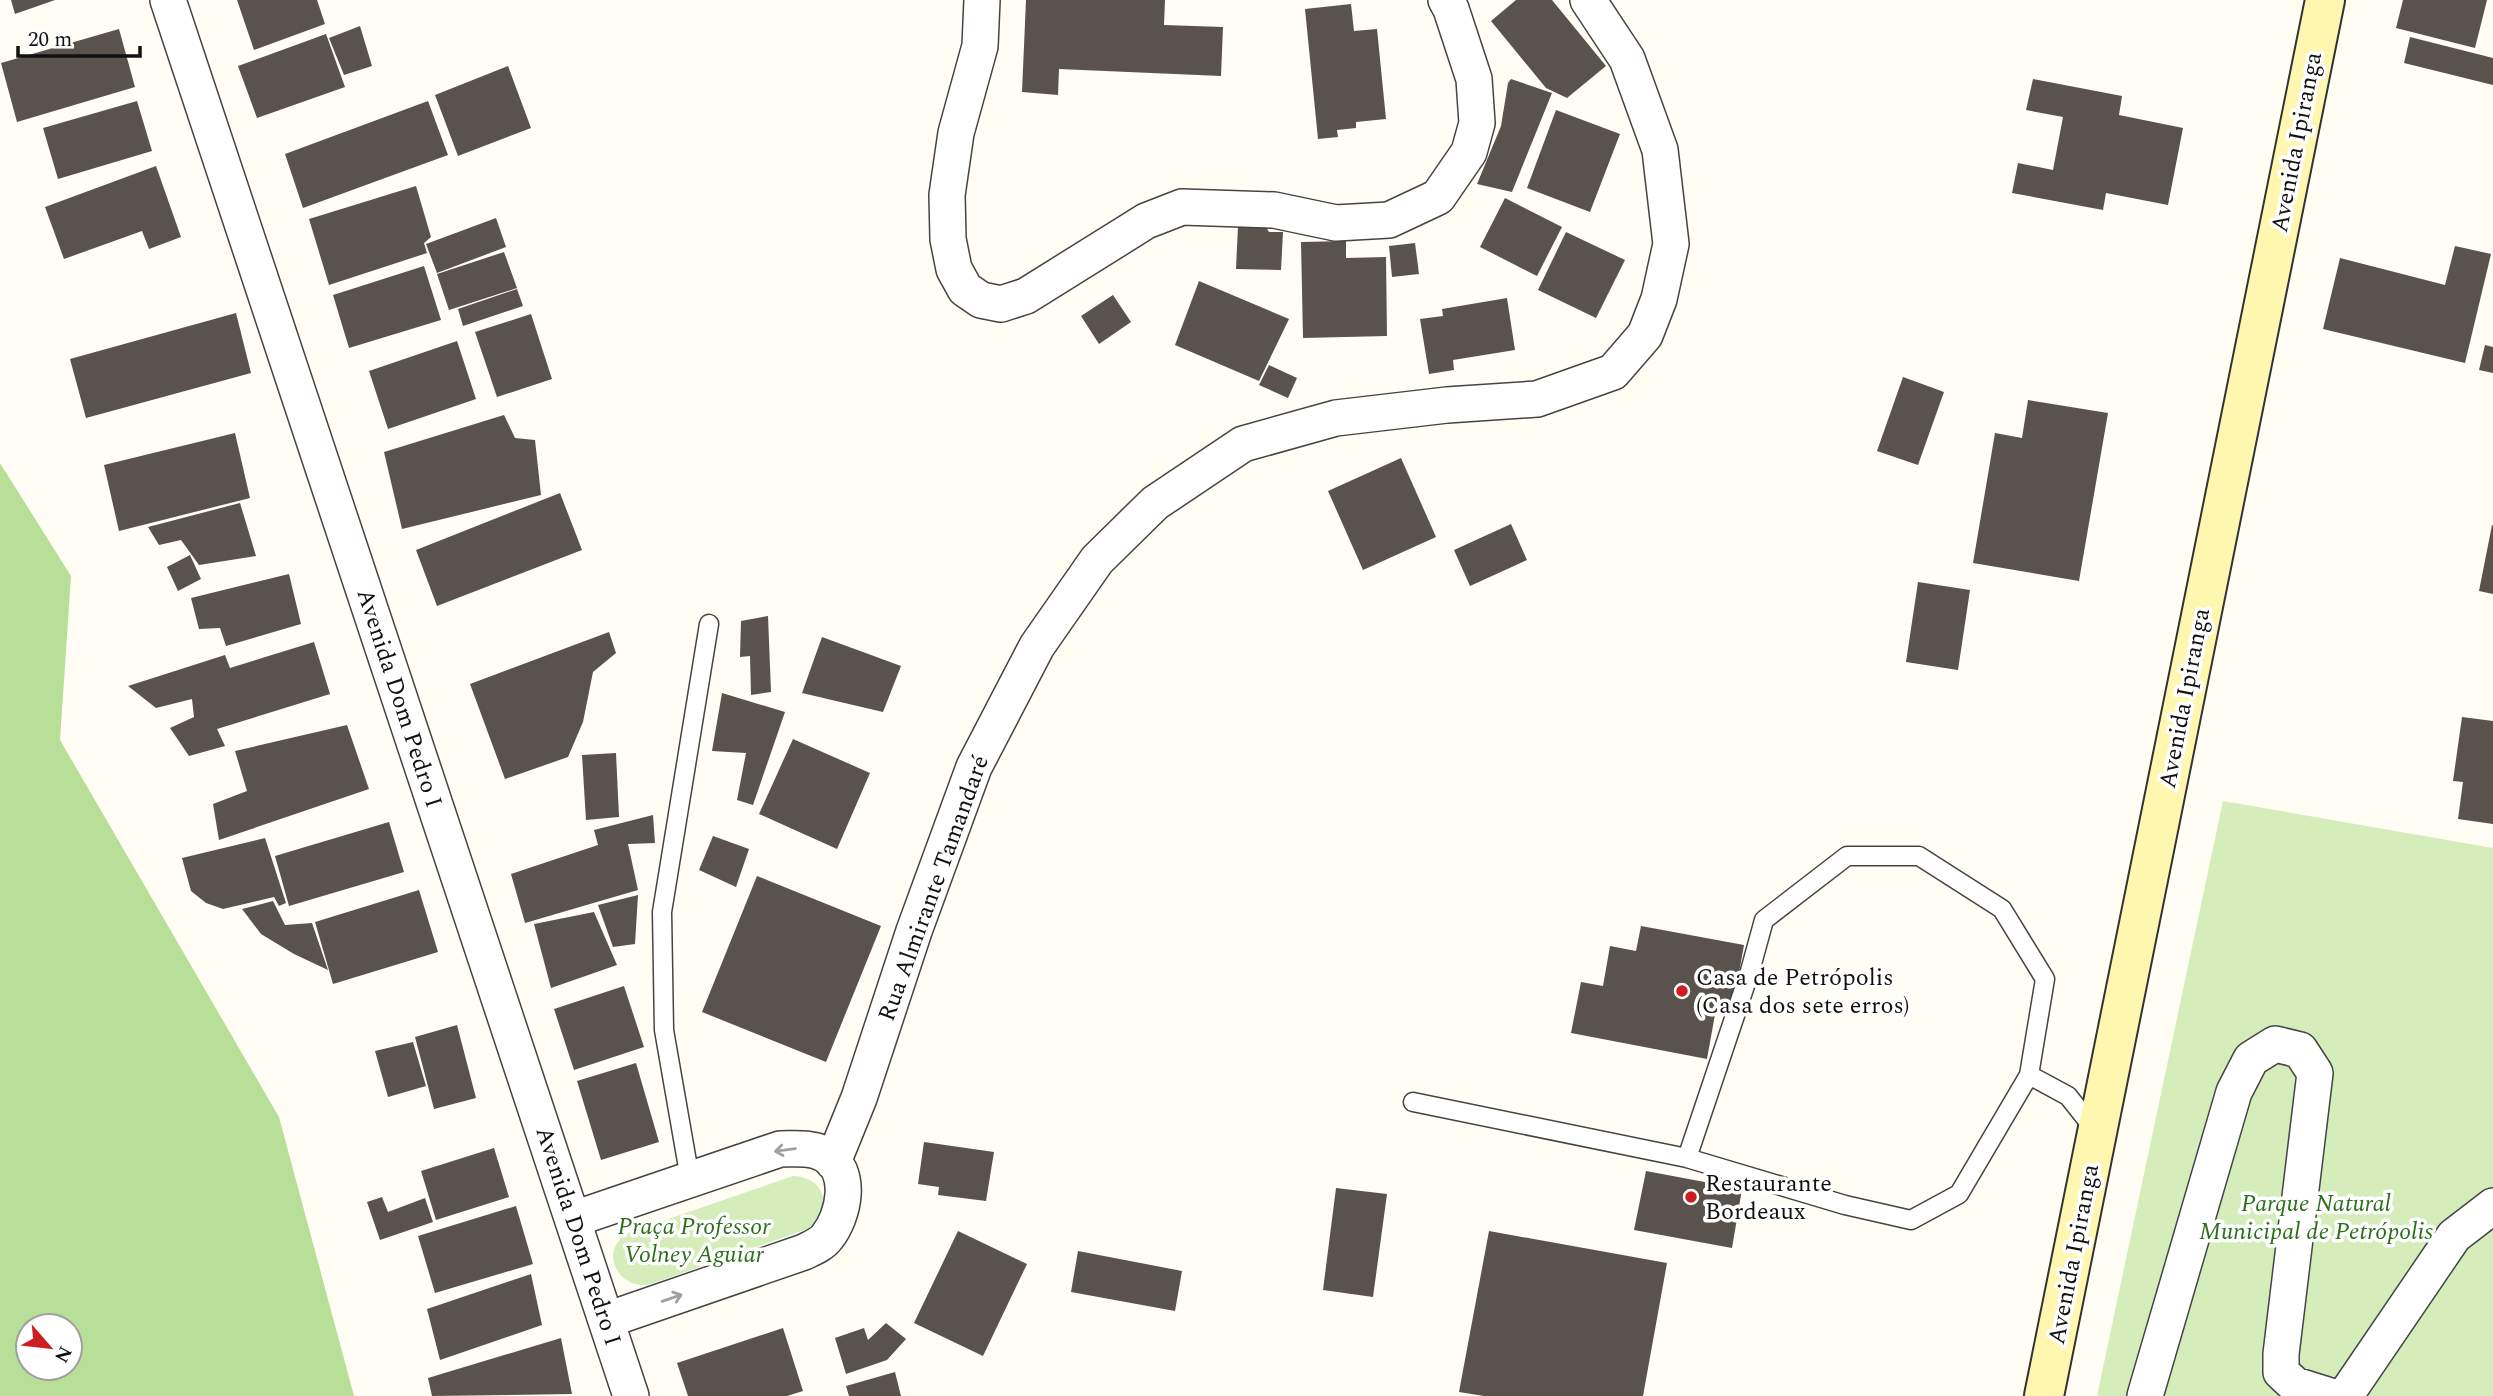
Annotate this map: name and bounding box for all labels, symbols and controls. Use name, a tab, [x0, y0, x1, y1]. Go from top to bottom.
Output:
scale bar	[18, 14, 140, 58]
text: 20 m	[28, 24, 72, 56]
street label: Avenida Ipiranga	[2262, 49, 2332, 236]
street label: Avenida Dom Pedro I	[347, 584, 451, 813]
street label: Avenida Ipiranga	[2150, 605, 2220, 792]
street label: Rua Almirante Tamandaré	[869, 750, 999, 1027]
place label: Casa de Petrópolis (Casa dos sete erros)	[1696, 960, 1910, 1024]
marker: Casa de Petrópolis (Casa dos sete erros)	[1674, 983, 1690, 999]
street label: Avenida Dom Pedro I	[526, 1122, 630, 1351]
one-way arrow	[774, 1144, 797, 1157]
street label: Avenida Ipiranga	[2039, 1161, 2109, 1348]
place label: Restaurante Bordeaux	[1705, 1166, 1832, 1230]
park label: Parque Natural Municipal de Petrópolis	[2199, 1186, 2433, 1250]
marker: Restaurante Bordeaux	[1683, 1189, 1699, 1205]
park label: Praça Professor Volney Aguiar	[618, 1209, 771, 1273]
one-way arrow	[660, 1291, 682, 1303]
north arrow	[14, 1312, 84, 1382]
text: N	[46, 1341, 79, 1368]

